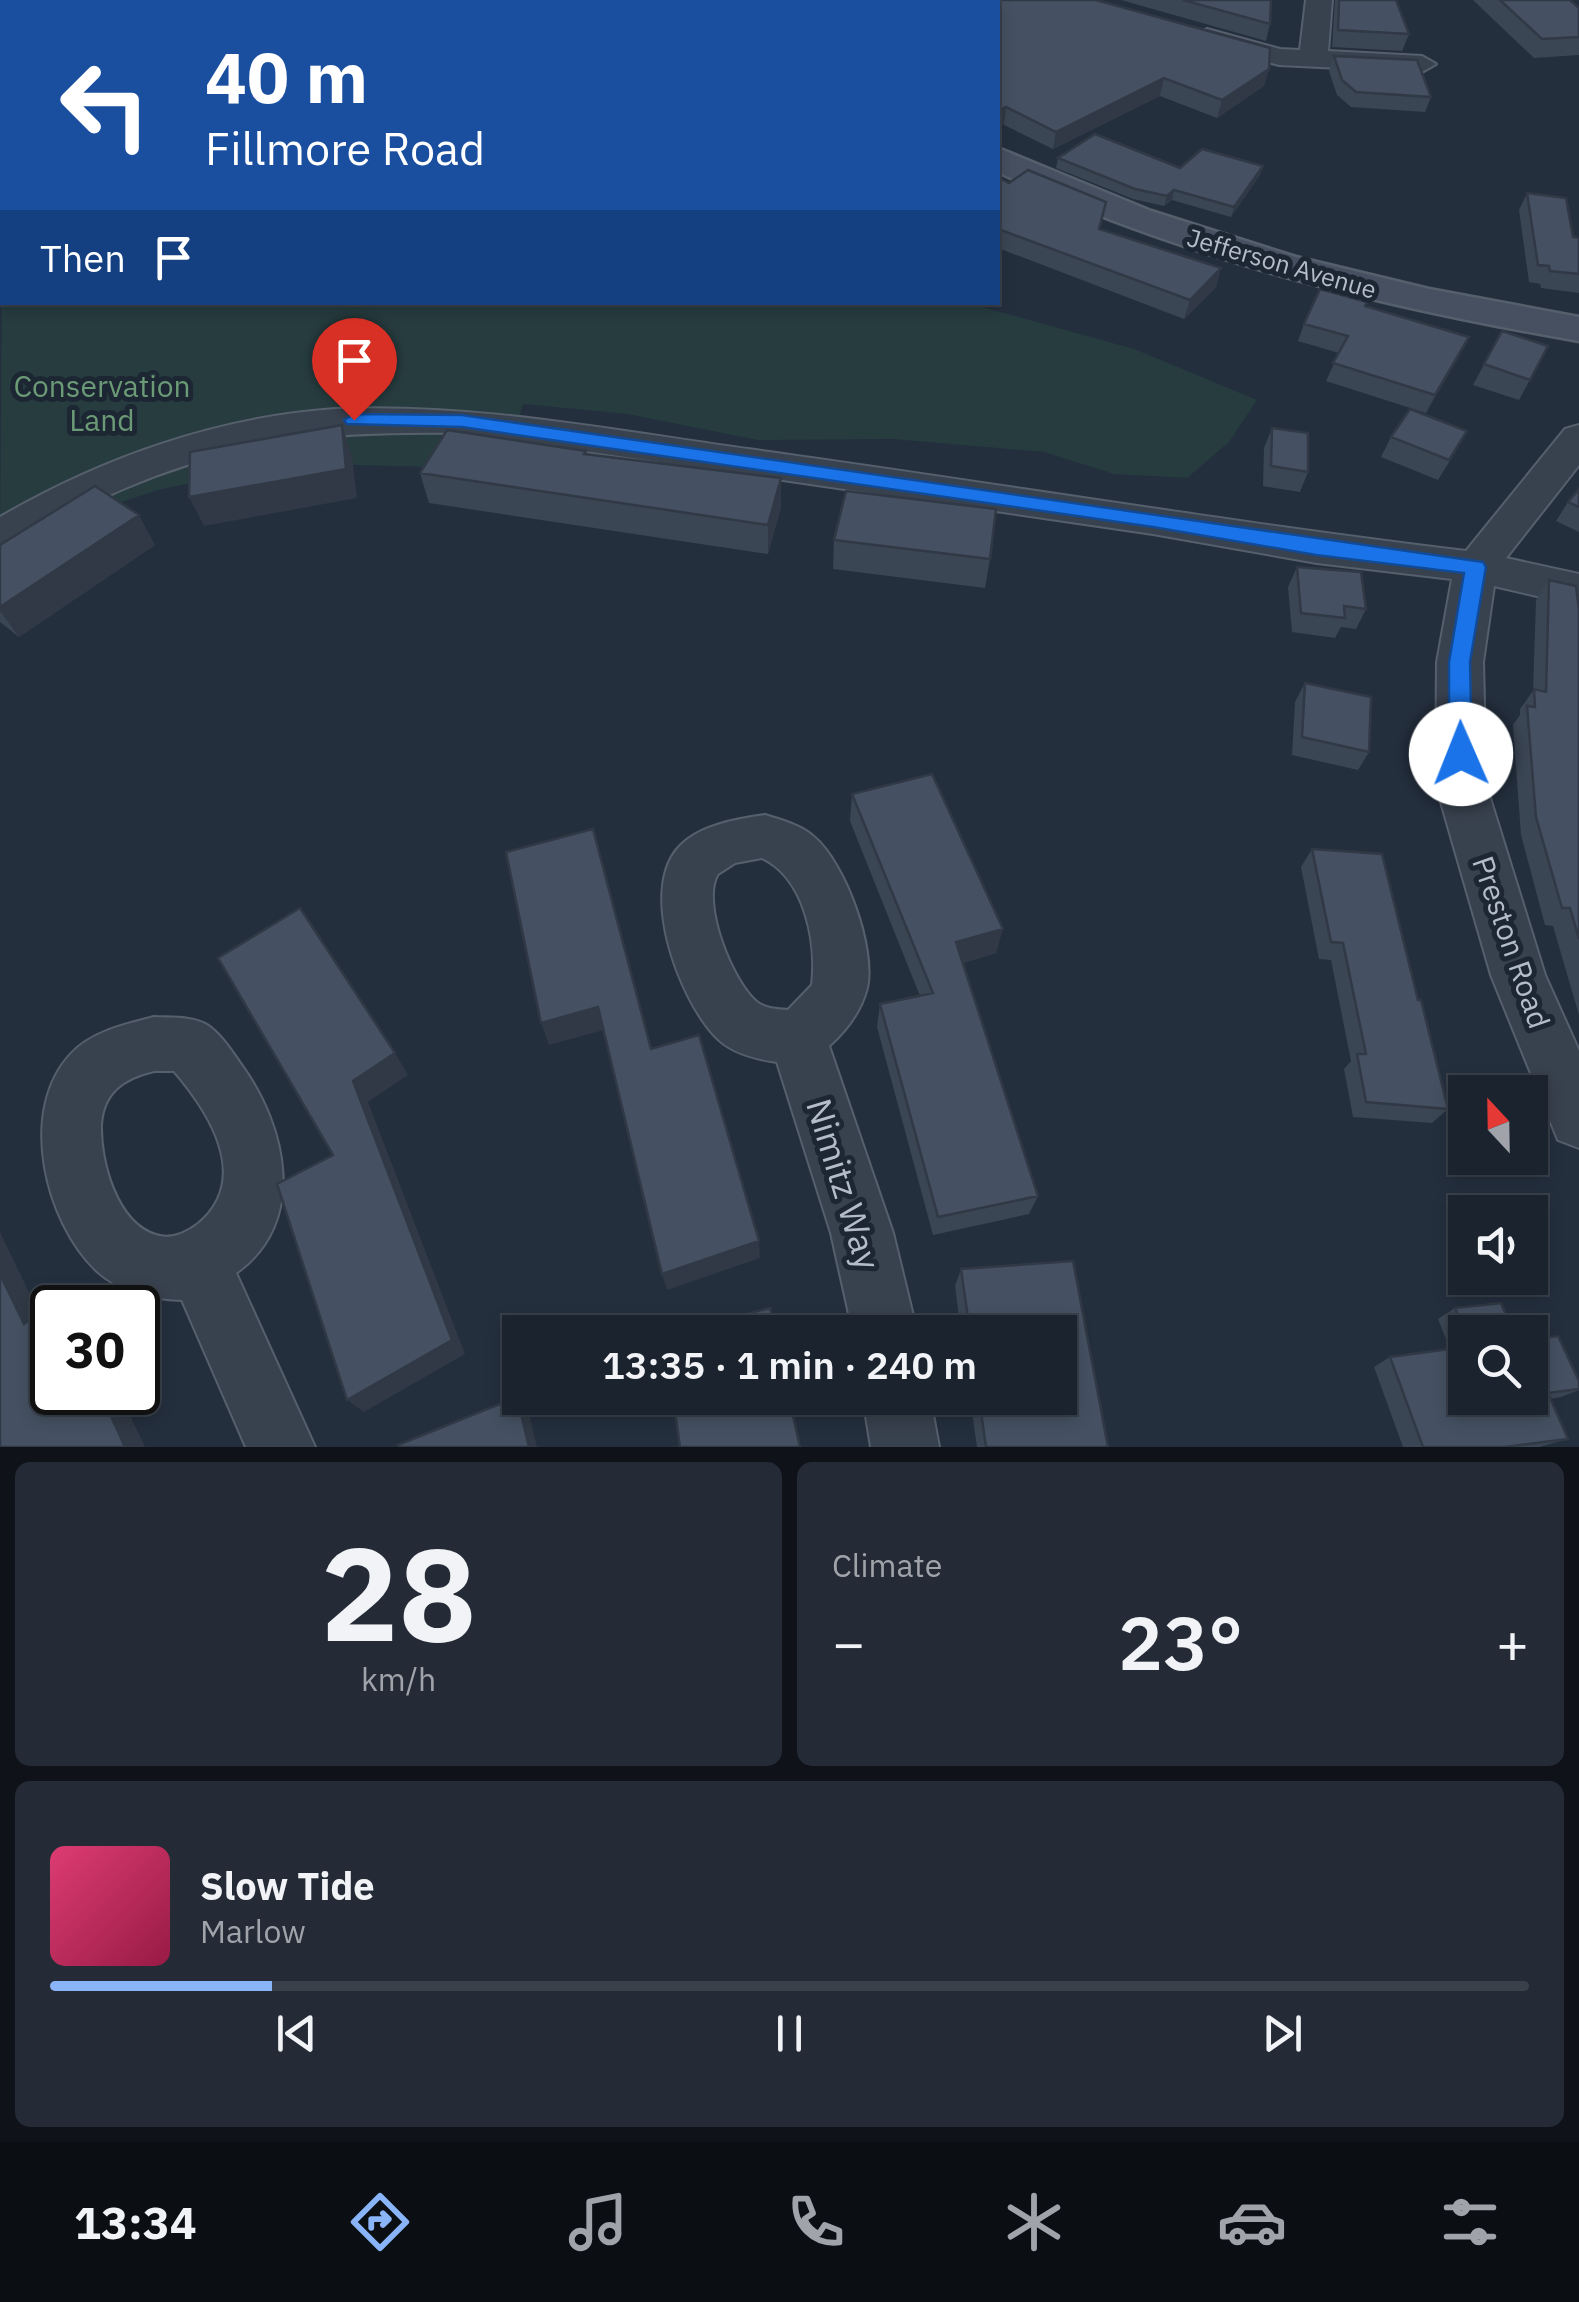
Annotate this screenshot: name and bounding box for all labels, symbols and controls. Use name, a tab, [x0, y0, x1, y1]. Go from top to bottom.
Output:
text: 40 m	[205, 31, 368, 122]
icon: left	[40, 40, 170, 170]
text: Fillmore Road	[205, 119, 485, 177]
street label: Jefferson Avenue	[1184, 220, 1380, 306]
icon: arrive	[146, 230, 201, 285]
text: Then	[40, 233, 126, 282]
pin	[312, 318, 397, 421]
icon: arrive	[327, 333, 382, 388]
park label: Conservation Land	[13, 366, 191, 439]
position arrow	[1409, 702, 1513, 806]
street label: Preston Road	[1464, 851, 1560, 1033]
north arrow	[1448, 1075, 1548, 1175]
map controls	[1448, 1075, 1548, 1415]
street label: Nimitz Way	[796, 1093, 892, 1275]
button: sound	[1448, 1195, 1548, 1295]
speed limit sign: 30	[30, 1285, 160, 1415]
button: search	[1448, 1315, 1548, 1415]
text: 13:35 · 1 min · 240 m	[602, 1340, 977, 1389]
text: 28	[320, 1508, 477, 1677]
text: Climate	[832, 1544, 942, 1586]
text: 23°	[1118, 1593, 1243, 1691]
text: −	[832, 1607, 865, 1678]
text: +	[1496, 1607, 1529, 1678]
text: km/h	[361, 1658, 436, 1700]
text: Slow Tide	[200, 1861, 375, 1910]
text: Marlow	[200, 1910, 306, 1952]
icon: previous	[269, 2006, 324, 2061]
icon: pause	[762, 2006, 817, 2061]
icon: next	[1255, 2006, 1310, 2061]
icon: directions	[345, 2187, 415, 2257]
icon: music	[563, 2187, 633, 2257]
icon: phone	[781, 2187, 851, 2257]
icon: climate	[999, 2187, 1069, 2257]
icon: car	[1217, 2187, 1287, 2257]
icon: filters	[1435, 2187, 1505, 2257]
text: 13:34	[74, 2193, 197, 2251]

